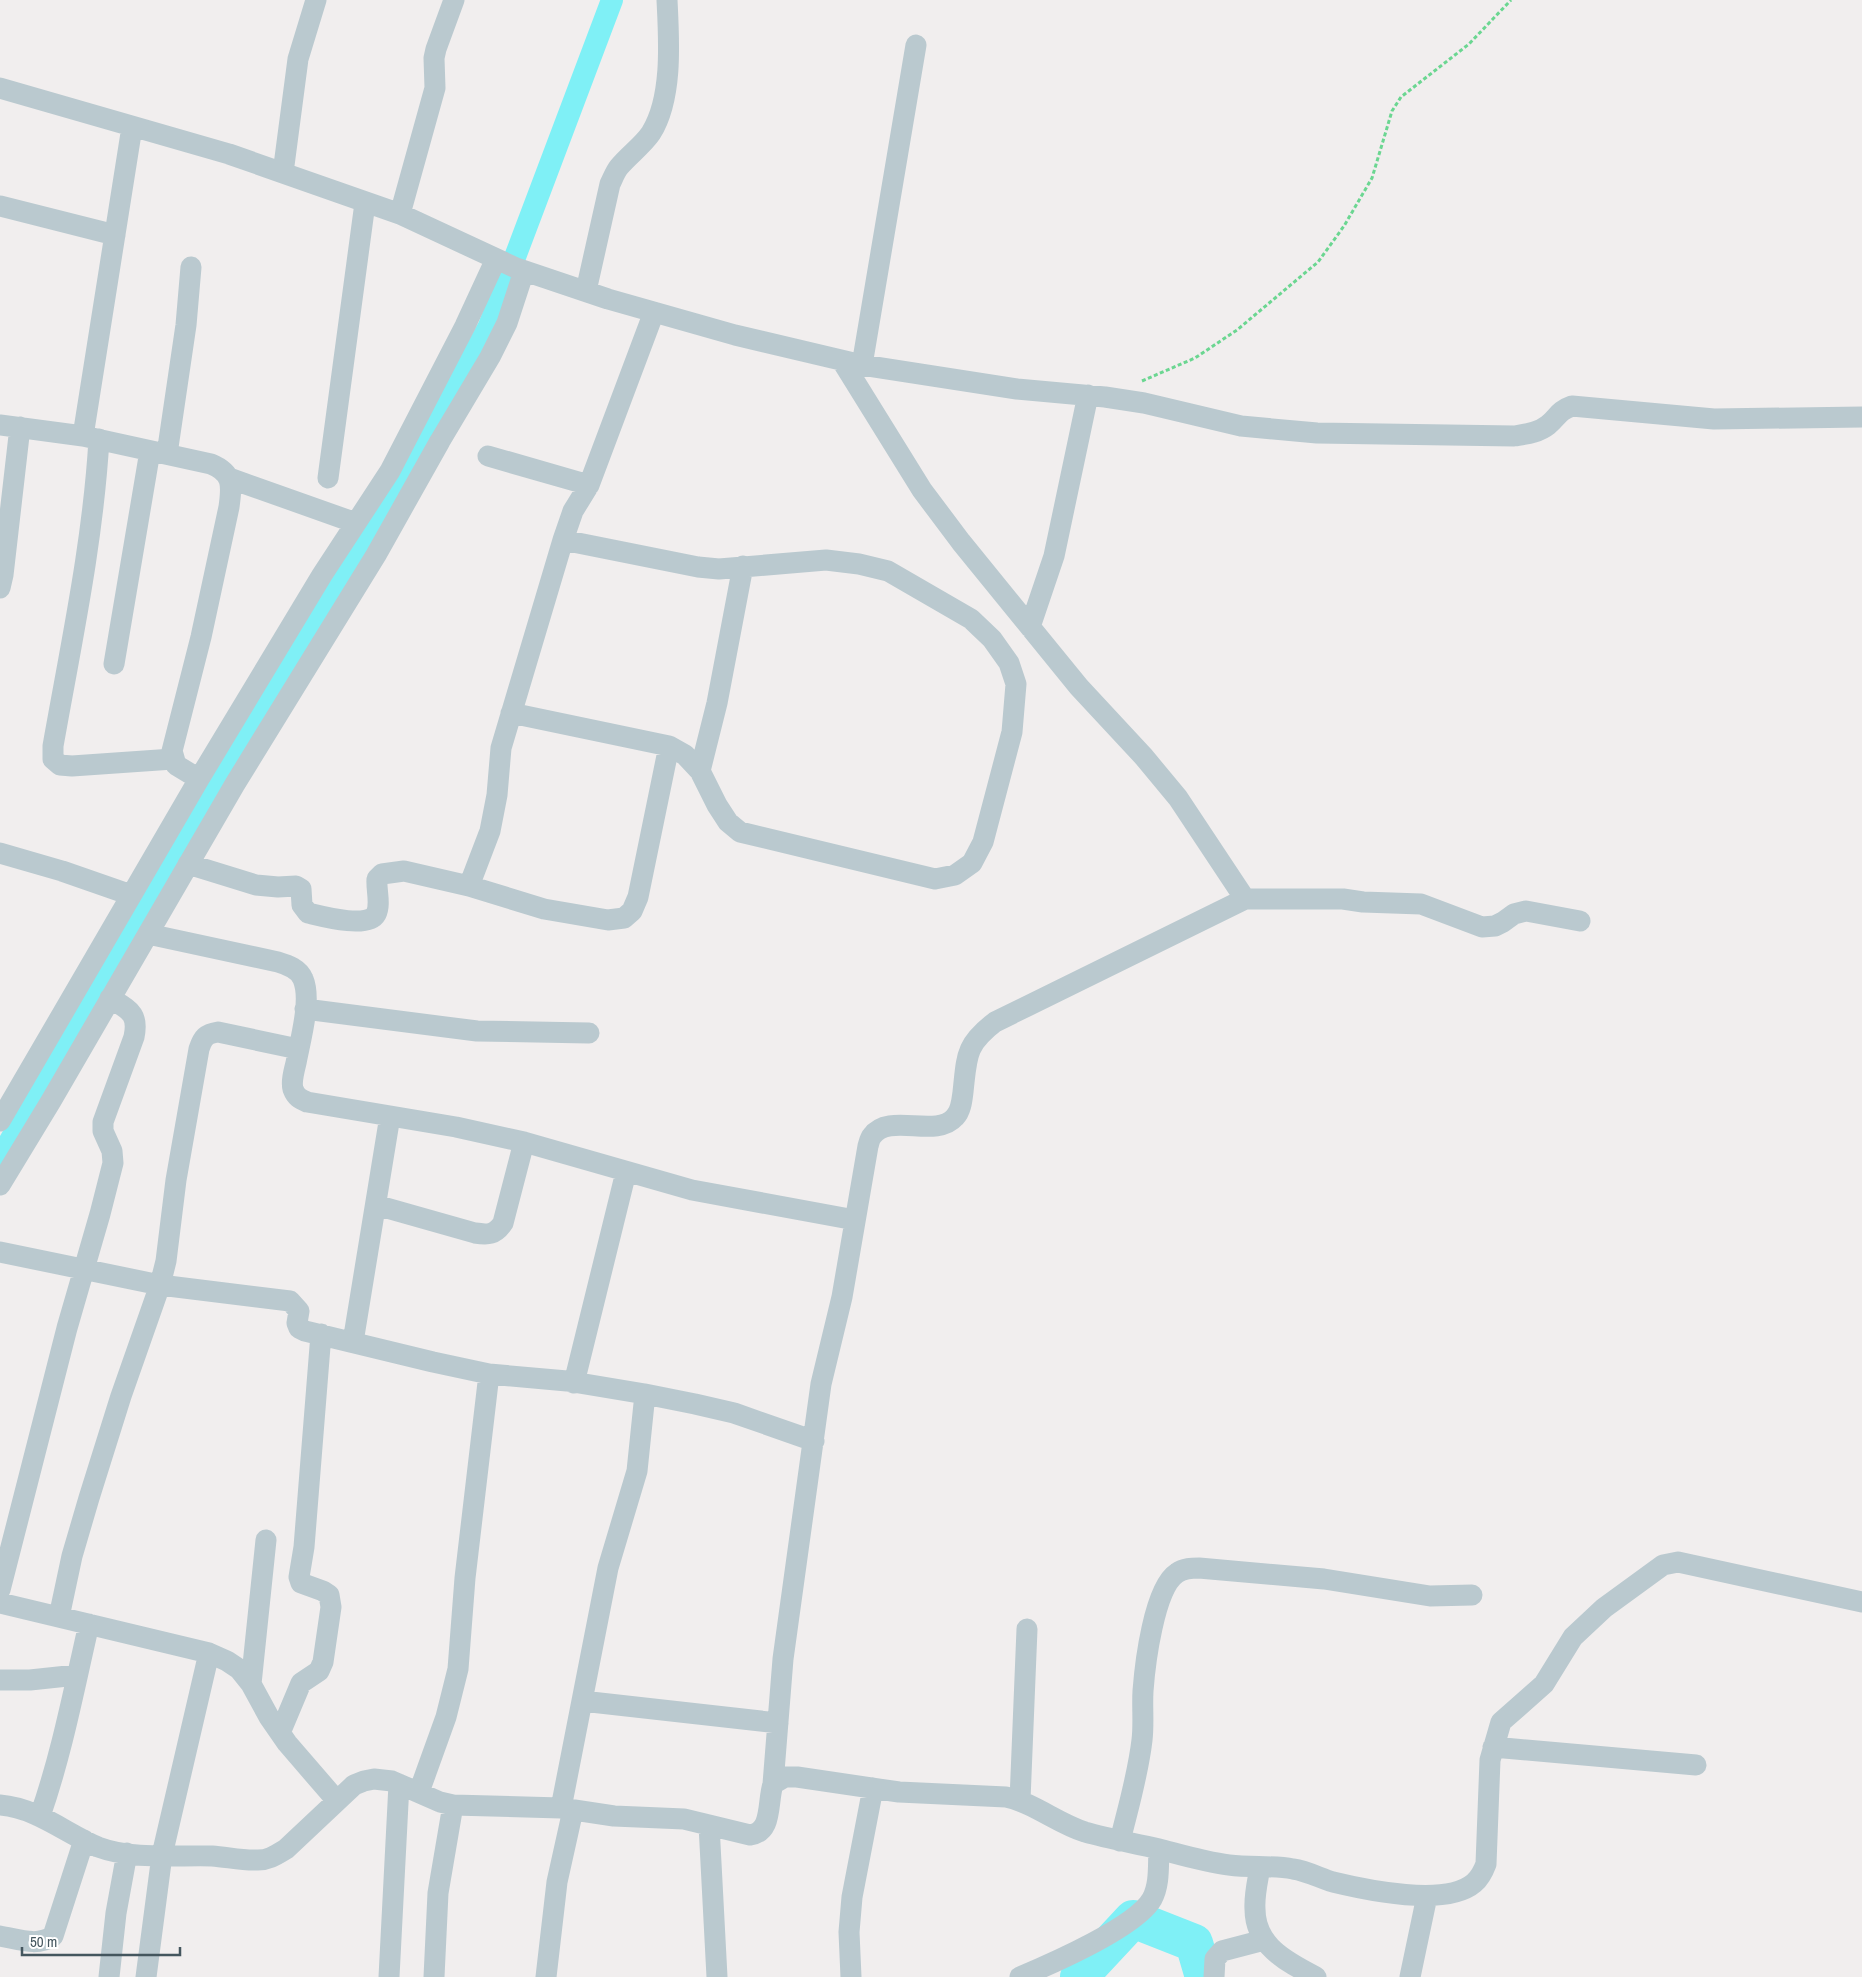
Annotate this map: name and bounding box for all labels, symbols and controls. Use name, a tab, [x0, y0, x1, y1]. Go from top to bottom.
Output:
scale bar	[22, 1924, 180, 1956]
text: 50 m	[30, 1931, 57, 1952]

